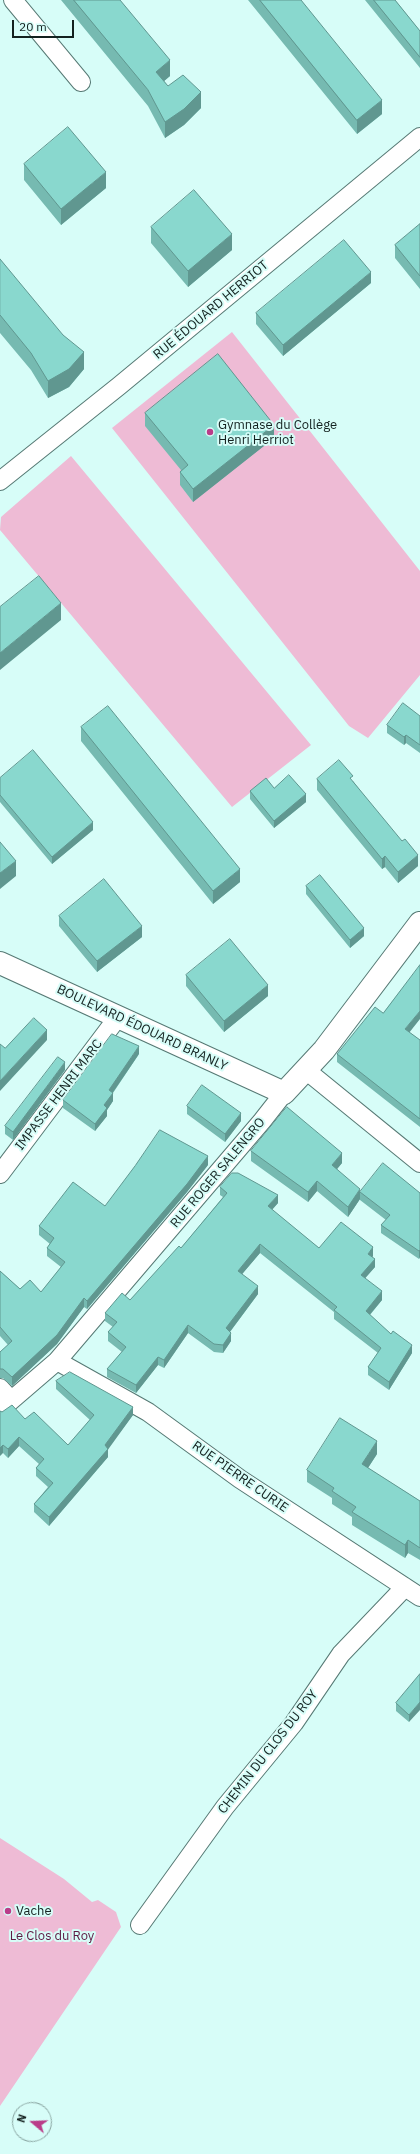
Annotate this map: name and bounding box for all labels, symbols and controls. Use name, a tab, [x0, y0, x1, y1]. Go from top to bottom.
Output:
scale bar	[14, 12, 76, 38]
text: 20 m	[19, 19, 47, 34]
street label: RUE ÉDOUARD HERRIOT	[150, 257, 272, 363]
place label: Gymnase du Collège Henri Herriot	[218, 417, 337, 448]
marker: Gymnase du Collège Henri Herriot	[205, 427, 215, 437]
street label: BOULEVARD ÉDOUARD BRANLY	[54, 982, 230, 1074]
street label: IMPASSE HENRI MARC	[12, 1037, 106, 1153]
street label: RUE ROGER SALENGRO	[167, 1115, 269, 1231]
street label: RUE PIERRE CURIE	[189, 1438, 291, 1516]
street label: CHEMIN DU CLOS DU ROY	[215, 1687, 321, 1817]
place label: Vache	[16, 1903, 52, 1919]
marker: Vache	[3, 1906, 13, 1916]
park label: Le Clos du Roy	[10, 1928, 94, 1944]
north arrow	[12, 2102, 52, 2142]
text: N	[14, 2112, 30, 2124]

